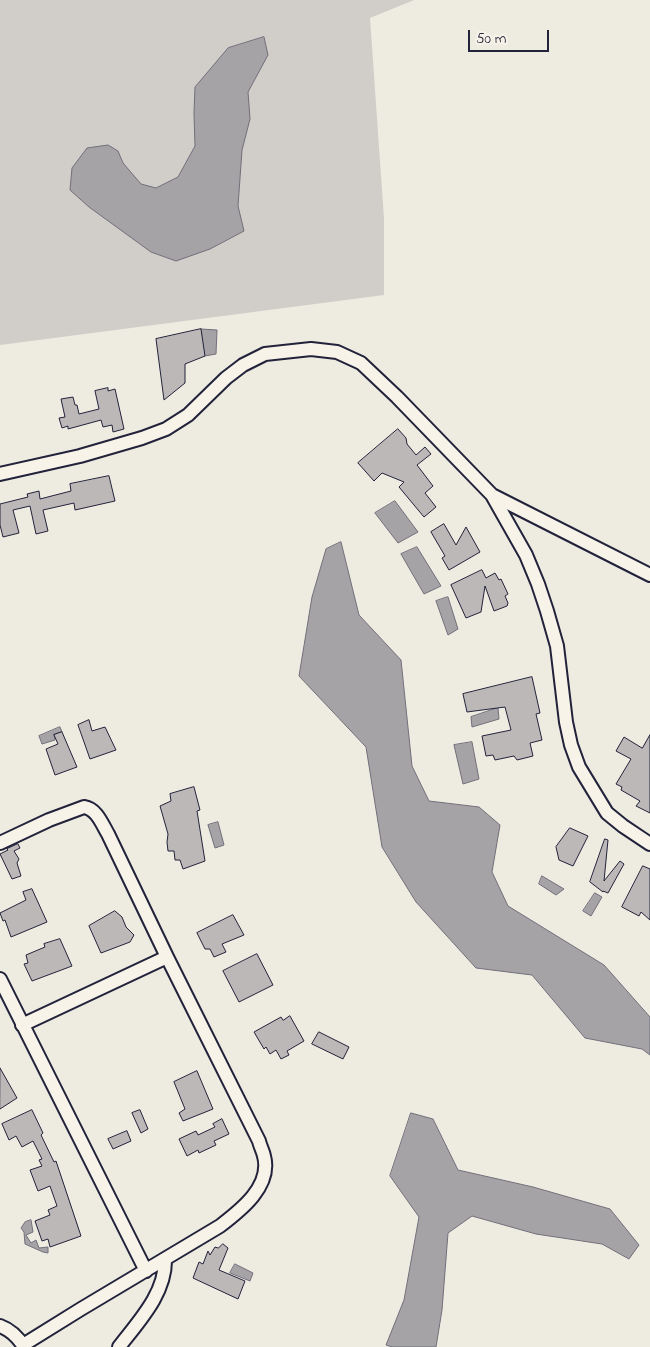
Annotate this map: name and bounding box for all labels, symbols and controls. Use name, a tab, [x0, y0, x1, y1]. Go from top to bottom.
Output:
scale bar	[470, 20, 551, 52]
text: 50 m	[476, 28, 506, 50]

